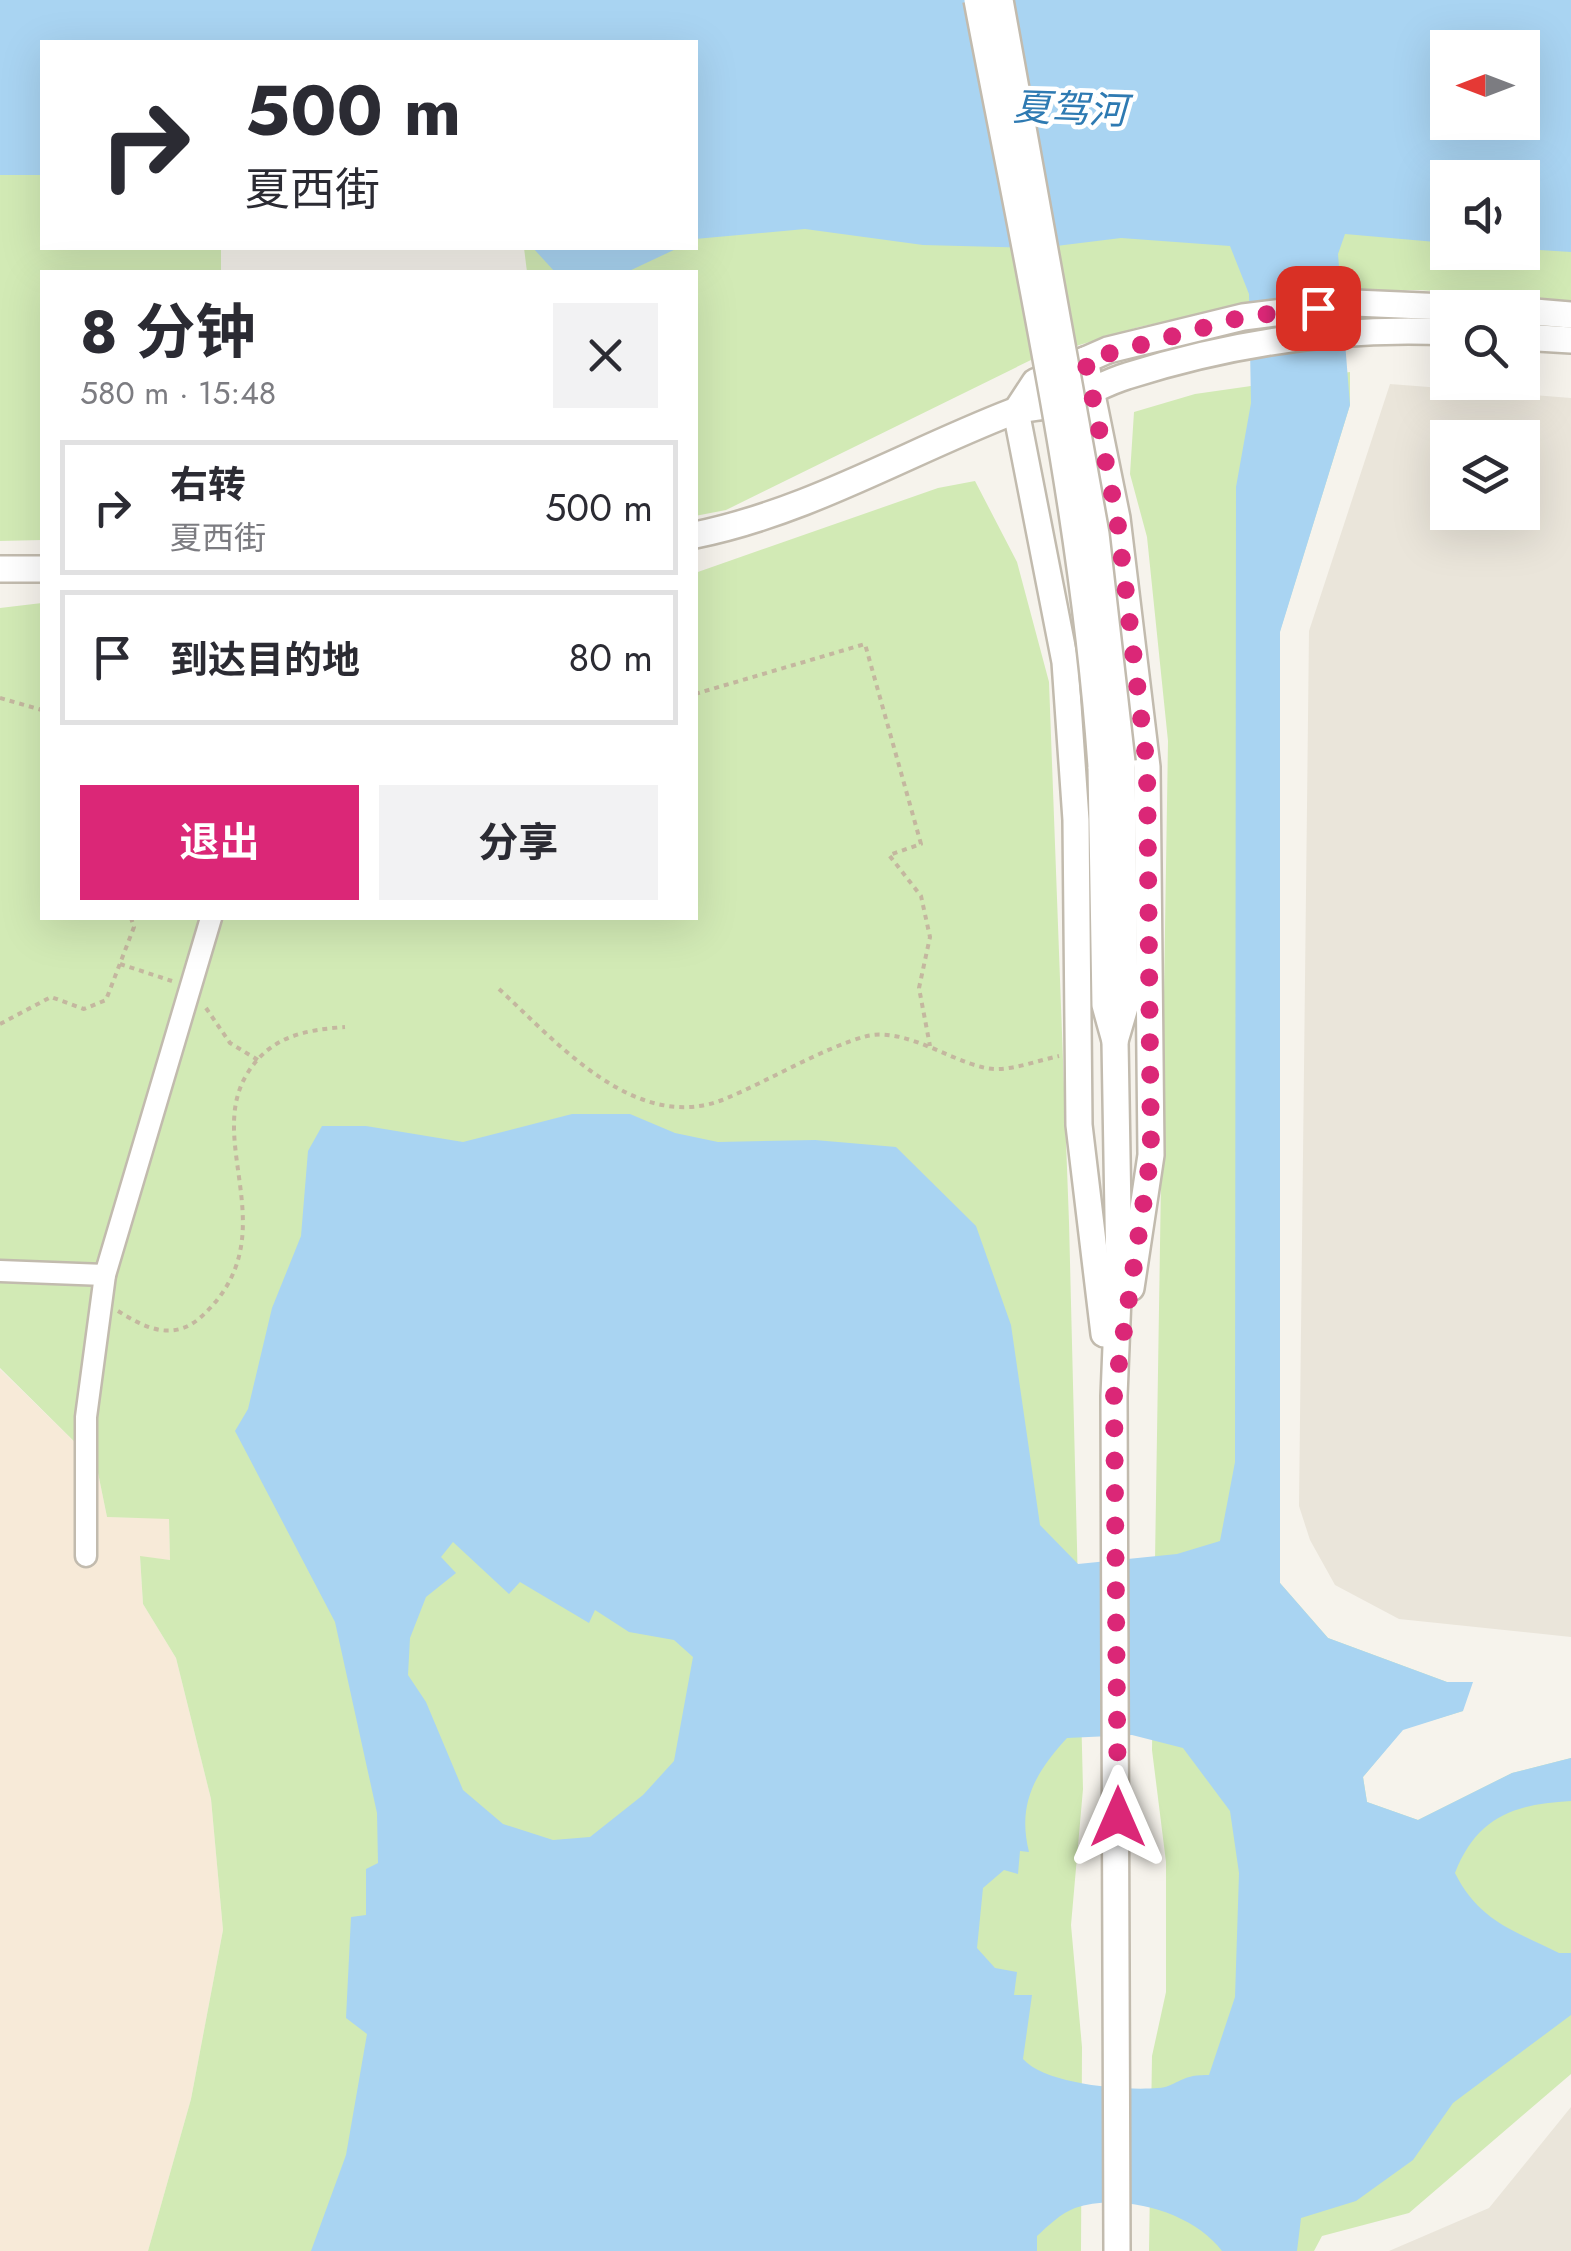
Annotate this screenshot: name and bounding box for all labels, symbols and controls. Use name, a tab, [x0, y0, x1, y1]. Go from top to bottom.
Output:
north arrow	[1430, 30, 1540, 140]
map controls	[1430, 30, 1540, 530]
text: 500 m	[245, 60, 461, 161]
water label: 夏驾河	[1012, 79, 1135, 138]
icon: right	[80, 80, 210, 210]
text: 夏西街	[245, 157, 380, 222]
button: sound	[1430, 160, 1540, 270]
pin	[1276, 266, 1361, 351]
icon: arrive	[1291, 281, 1346, 336]
text: 8 分钟	[80, 289, 256, 376]
button: search	[1430, 290, 1540, 400]
button: close	[553, 303, 658, 408]
text: 580 m · 15:48	[80, 370, 276, 416]
button: layers	[1430, 420, 1540, 530]
text: 右转	[170, 457, 246, 512]
icon: right	[85, 480, 140, 535]
text: 500 m	[545, 480, 653, 535]
text: 夏西街	[170, 515, 266, 561]
icon: arrive	[85, 630, 140, 685]
text: 80 m	[568, 630, 653, 685]
text: 到达目的地	[170, 632, 360, 687]
button: 退出	[80, 785, 359, 900]
button: 分享	[379, 785, 658, 900]
position arrow	[1066, 1765, 1170, 1869]

